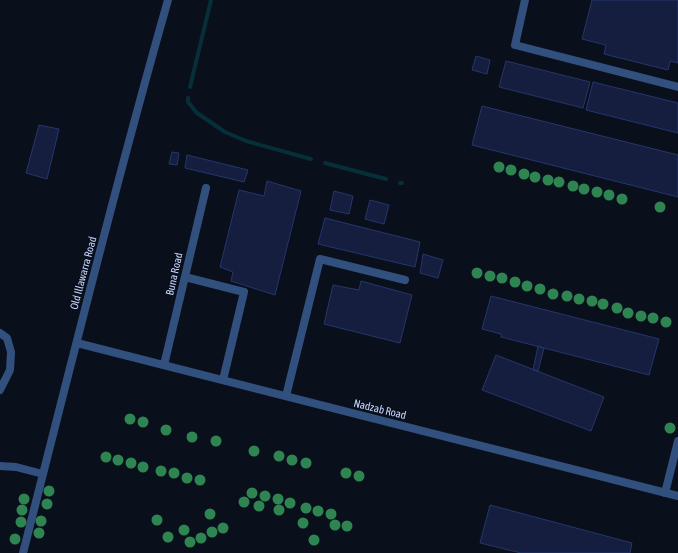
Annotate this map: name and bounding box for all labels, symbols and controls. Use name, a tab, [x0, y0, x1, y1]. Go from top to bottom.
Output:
street label: Old Illawarra Road	[67, 235, 99, 311]
street label: Buna Road	[163, 251, 185, 297]
street label: Nadzab Road	[353, 397, 407, 421]

